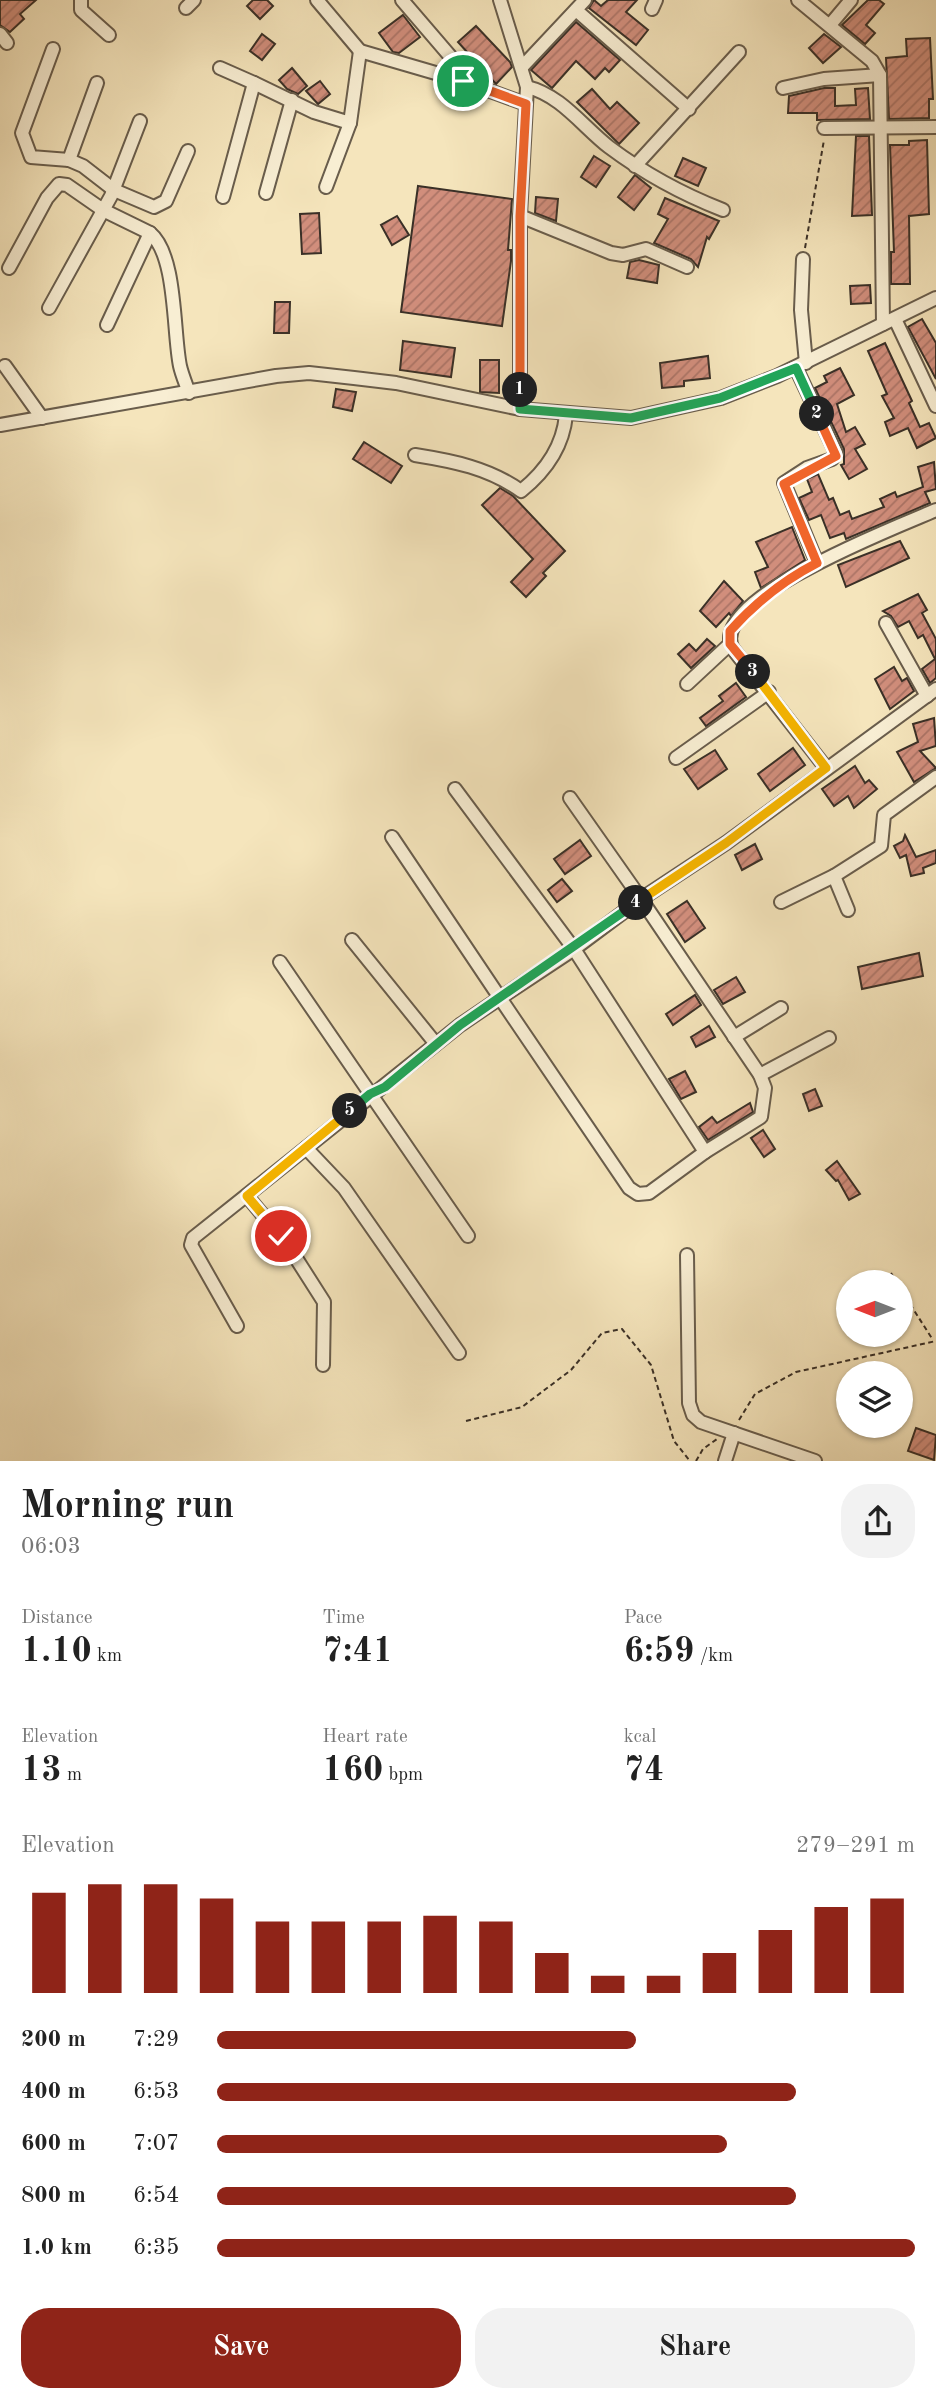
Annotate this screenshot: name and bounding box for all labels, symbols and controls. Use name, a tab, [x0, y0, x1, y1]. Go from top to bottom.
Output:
pin	[433, 51, 493, 111]
icon: arrive	[444, 62, 482, 100]
pin: 1	[503, 372, 538, 408]
text: 1	[514, 380, 525, 399]
pin: 2	[800, 396, 834, 432]
text: 2	[811, 404, 822, 423]
pin: 3	[736, 654, 770, 690]
text: 3	[747, 662, 758, 681]
pin: 4	[618, 886, 654, 920]
text: 4	[630, 893, 641, 912]
pin: 5	[332, 1094, 368, 1128]
text: 5	[344, 1101, 355, 1120]
pin	[251, 1206, 311, 1266]
icon: check	[262, 1217, 300, 1255]
north arrow	[836, 1270, 914, 1348]
map controls	[836, 1270, 913, 1438]
button: layers	[836, 1361, 913, 1438]
button: share	[841, 1484, 915, 1558]
text: Morning run	[21, 1488, 234, 1526]
text: 06:03	[21, 1535, 81, 1558]
text: Distance	[21, 1609, 93, 1628]
text: Time	[322, 1609, 365, 1628]
text: Pace	[624, 1609, 662, 1628]
text: 1.10	[21, 1634, 92, 1669]
text: 7:41	[322, 1634, 393, 1669]
text: 6:59	[624, 1634, 694, 1669]
text: km	[92, 1647, 122, 1666]
text: /km	[694, 1647, 733, 1666]
text: Elevation	[21, 1728, 98, 1747]
text: Heart rate	[322, 1728, 408, 1747]
text: kcal	[624, 1728, 656, 1747]
text: 13	[21, 1753, 62, 1788]
text: 160	[322, 1753, 383, 1788]
text: 74	[624, 1753, 664, 1788]
text: m	[62, 1766, 82, 1785]
text: bpm	[383, 1766, 423, 1785]
text: Elevation	[21, 1834, 115, 1857]
text: 279–291 m	[796, 1834, 915, 1857]
text: 200 m	[21, 2028, 86, 2051]
text: 7:29	[133, 2028, 179, 2051]
text: 400 m	[21, 2080, 86, 2103]
text: 6:53	[133, 2080, 179, 2103]
text: 600 m	[21, 2132, 86, 2155]
text: 7:07	[133, 2132, 179, 2155]
text: 800 m	[21, 2184, 86, 2207]
text: 6:54	[133, 2184, 179, 2207]
text: 1.0 km	[21, 2236, 92, 2259]
text: 6:35	[133, 2236, 179, 2259]
button: Save	[21, 2308, 461, 2388]
button: Share	[475, 2308, 915, 2388]

